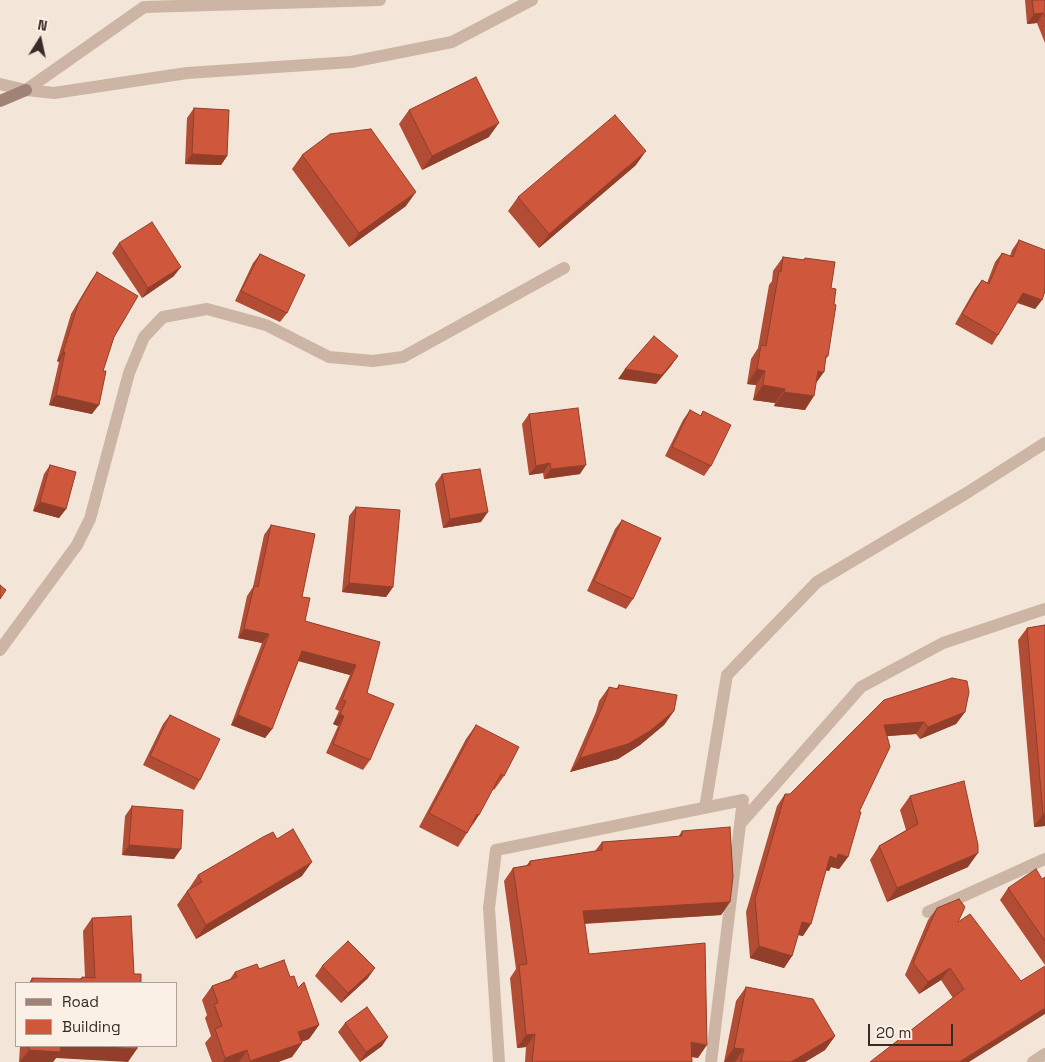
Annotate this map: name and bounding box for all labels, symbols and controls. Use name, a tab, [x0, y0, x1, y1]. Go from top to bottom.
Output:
north arrow	[15, 15, 65, 65]
text: N	[36, 16, 49, 35]
legend	[15, 982, 178, 1047]
text: Road	[62, 992, 99, 1011]
scale bar	[870, 1014, 955, 1046]
text: Building	[62, 1017, 121, 1036]
text: 20 m	[876, 1023, 911, 1042]

